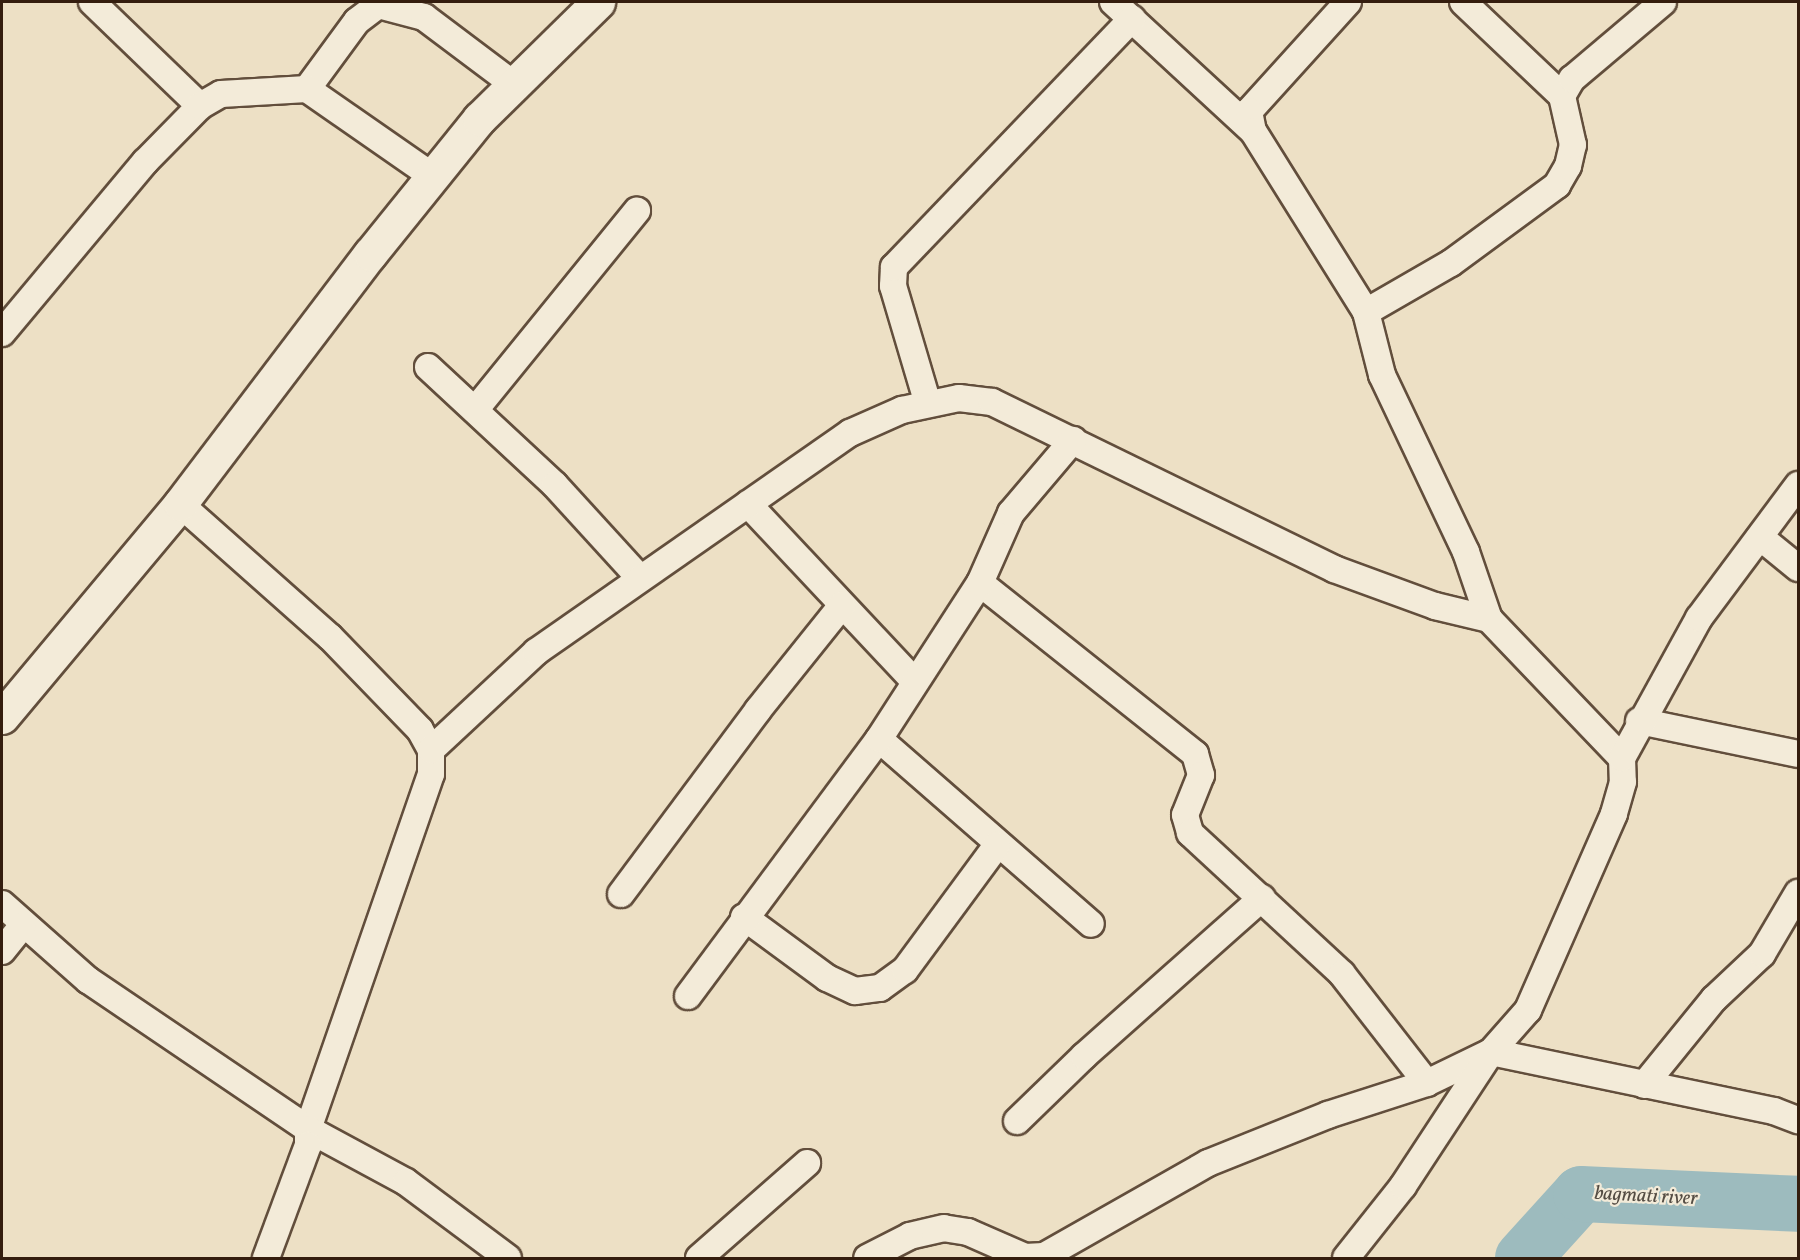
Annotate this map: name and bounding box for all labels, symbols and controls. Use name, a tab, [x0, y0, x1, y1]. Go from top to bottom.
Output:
water label: bagmati river	[1594, 1182, 1698, 1212]

